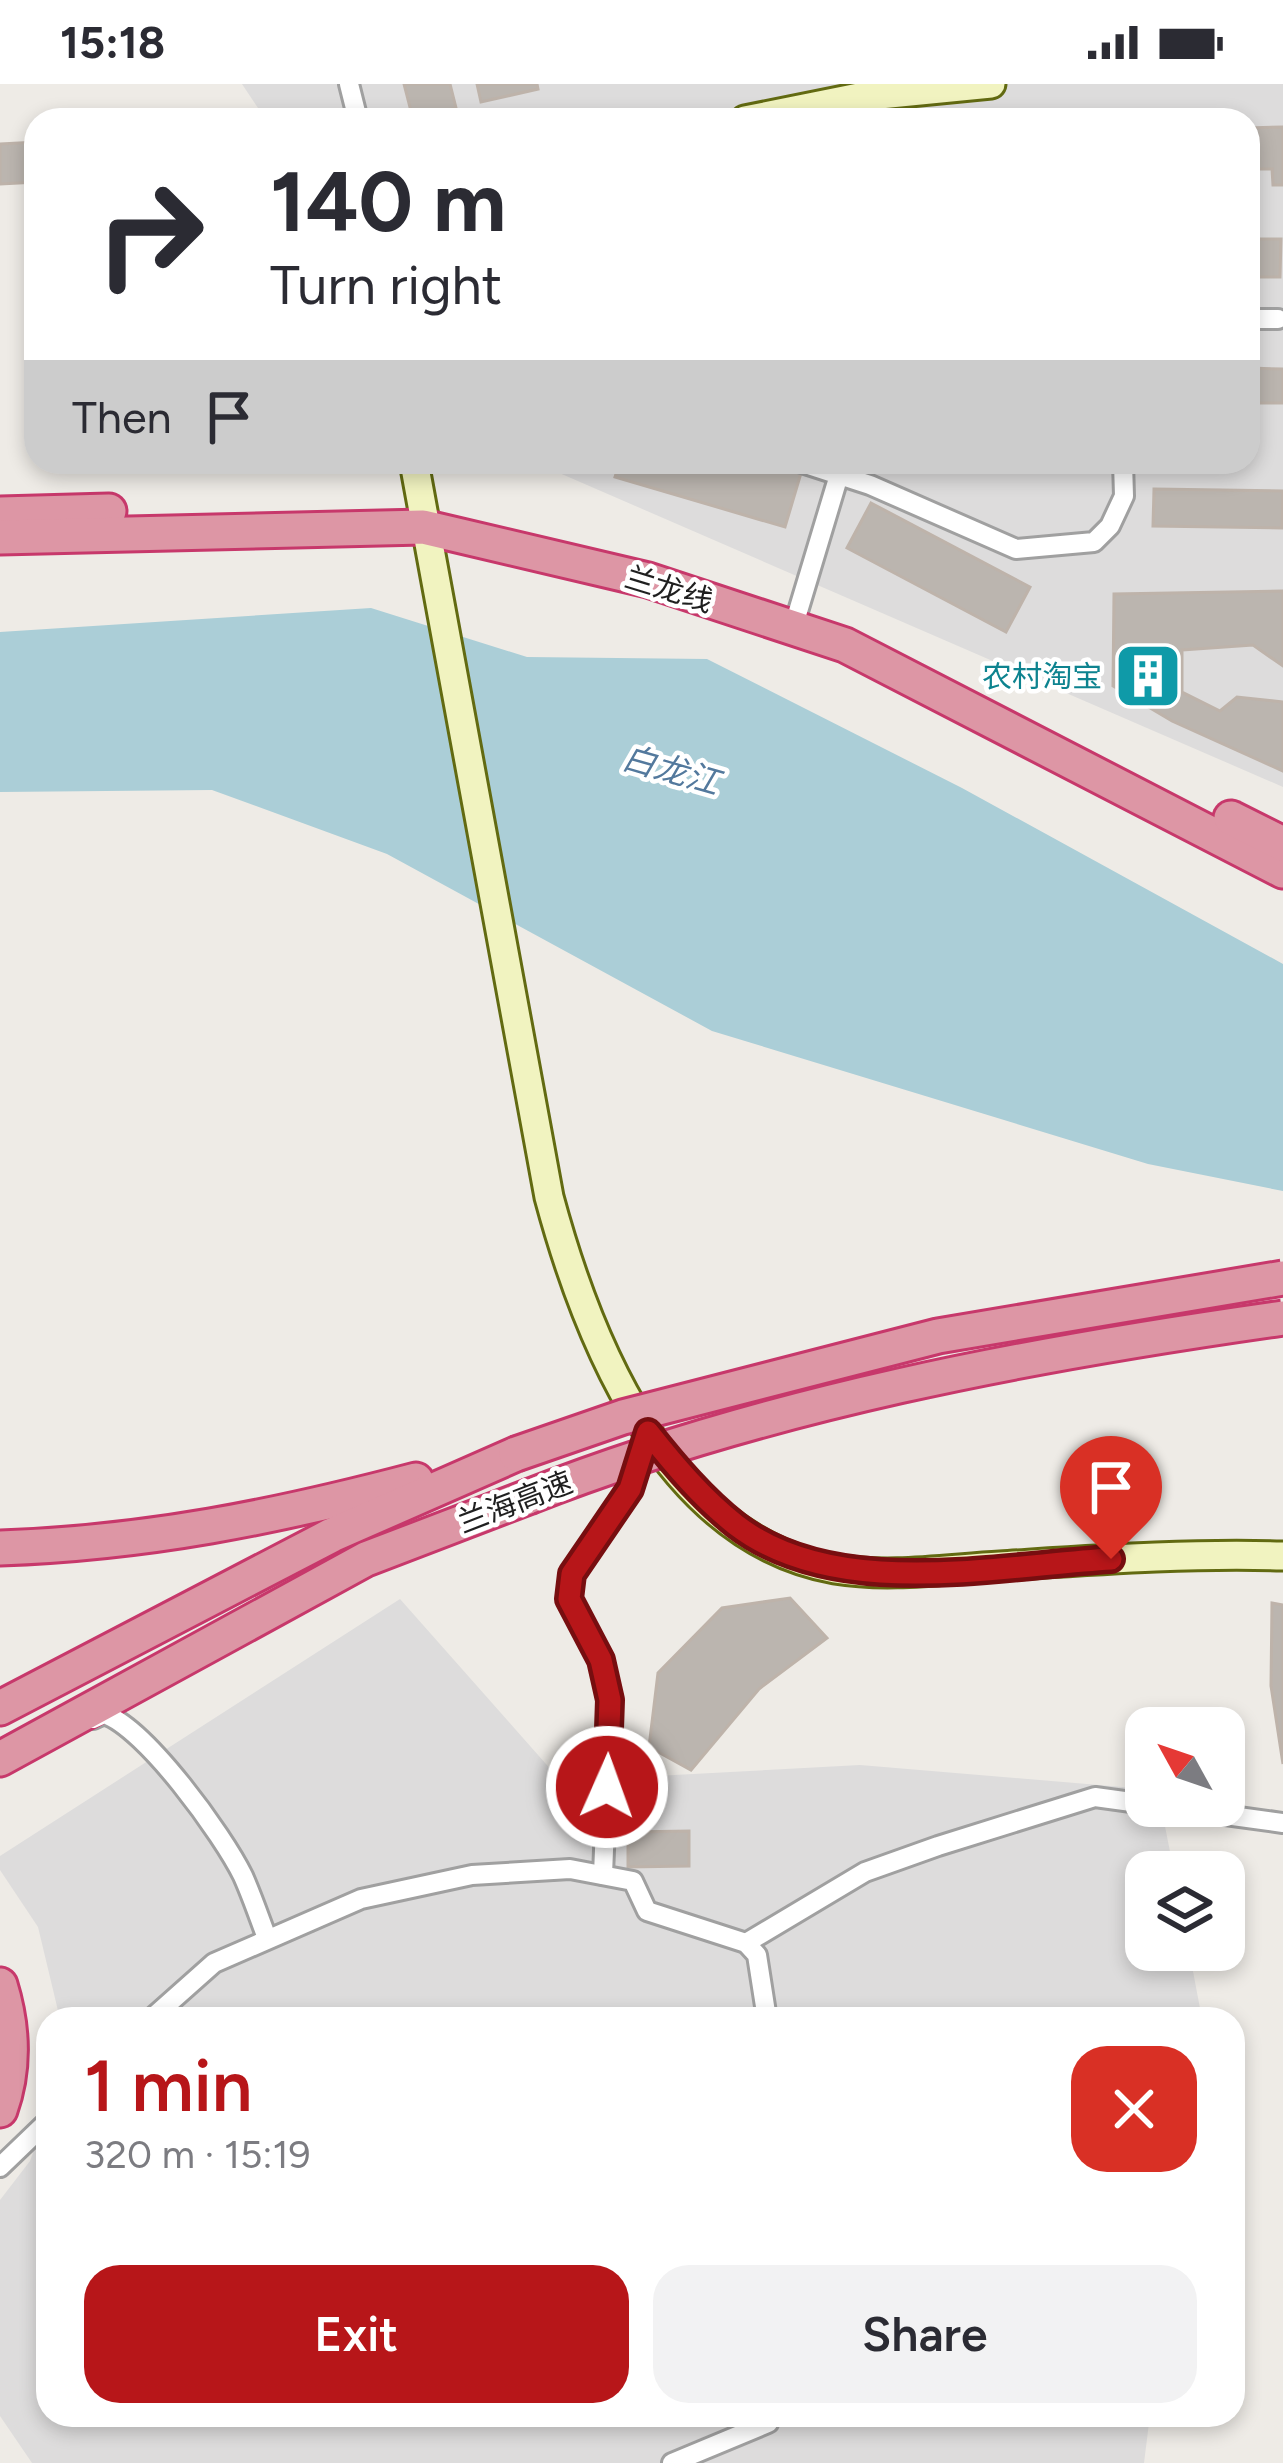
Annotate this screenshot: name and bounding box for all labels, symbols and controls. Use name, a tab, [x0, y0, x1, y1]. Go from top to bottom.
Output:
text: 15:18	[60, 15, 165, 69]
text: 140 m	[270, 151, 506, 252]
icon: right	[72, 156, 228, 312]
text: Turn right	[270, 253, 502, 318]
icon: arrive	[196, 384, 262, 450]
text: Then	[72, 390, 172, 444]
street label: 兰龙线	[621, 558, 717, 620]
building icon: 农村淘宝	[1113, 641, 1183, 711]
place label: 农村淘宝	[982, 658, 1102, 695]
water label: 白龙江	[618, 738, 727, 803]
pin	[1060, 1436, 1162, 1559]
icon: arrive	[1078, 1454, 1144, 1520]
street label: 兰海高速	[452, 1463, 578, 1541]
north arrow	[1125, 1707, 1245, 1827]
map controls	[1125, 1707, 1245, 1971]
position arrow	[544, 1724, 670, 1850]
button: layers	[1125, 1851, 1245, 1971]
text: 1 min	[84, 2043, 252, 2129]
button: close	[1071, 2046, 1197, 2172]
text: 320 m · 15:19	[84, 2131, 311, 2178]
button: Exit	[84, 2265, 629, 2403]
button: Share	[653, 2265, 1197, 2403]

